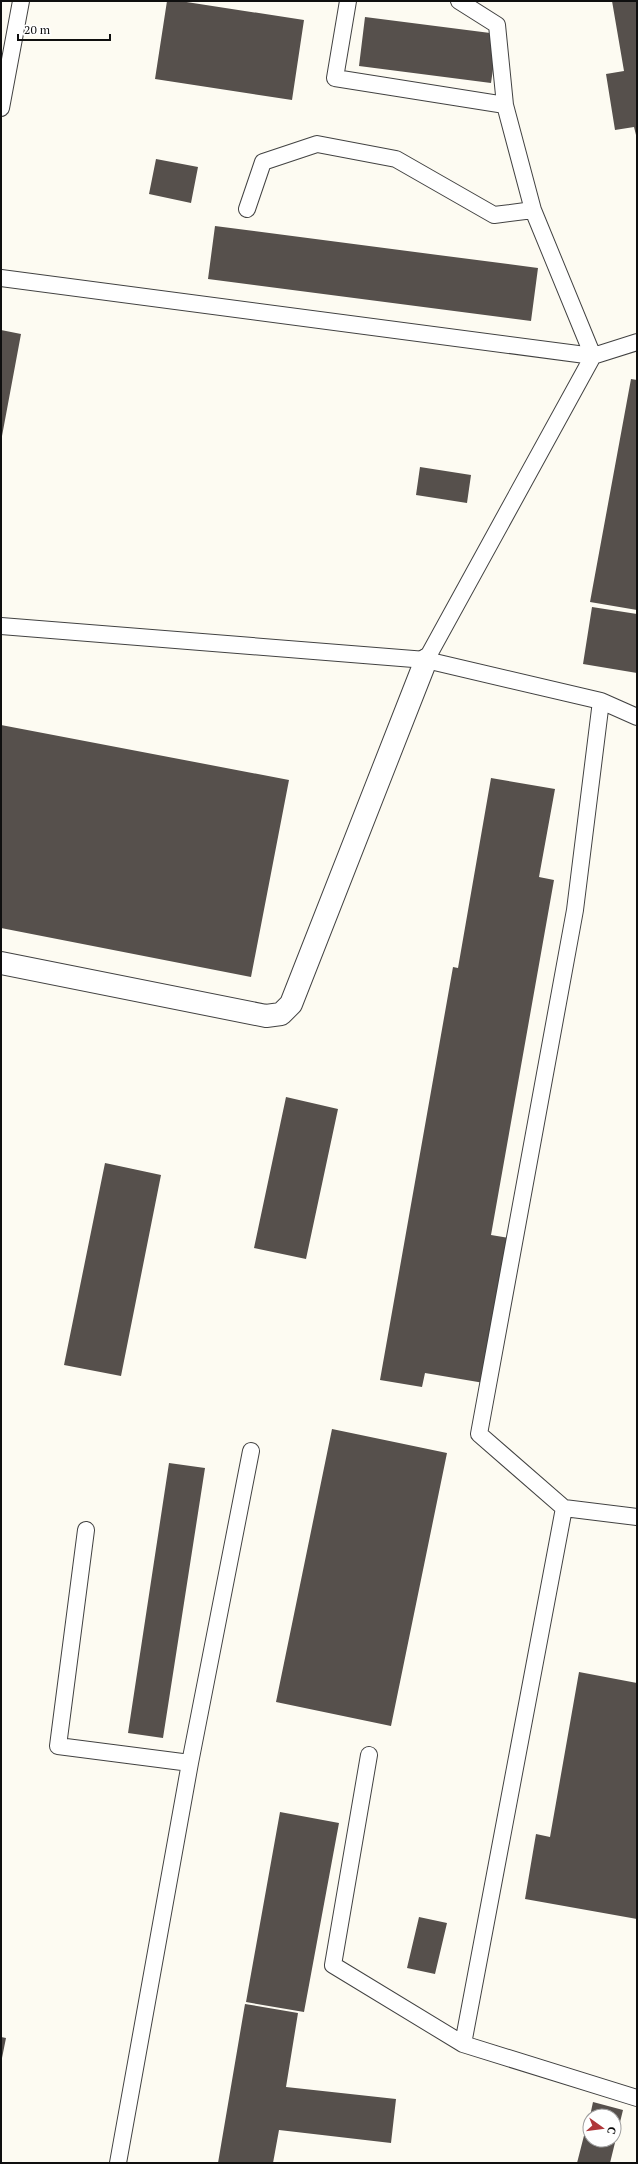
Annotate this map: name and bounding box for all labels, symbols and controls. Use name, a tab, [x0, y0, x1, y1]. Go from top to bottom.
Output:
scale bar	[18, 16, 110, 42]
text: 20 m	[24, 22, 51, 37]
north arrow	[582, 2108, 622, 2148]
text: С	[604, 2125, 619, 2136]

